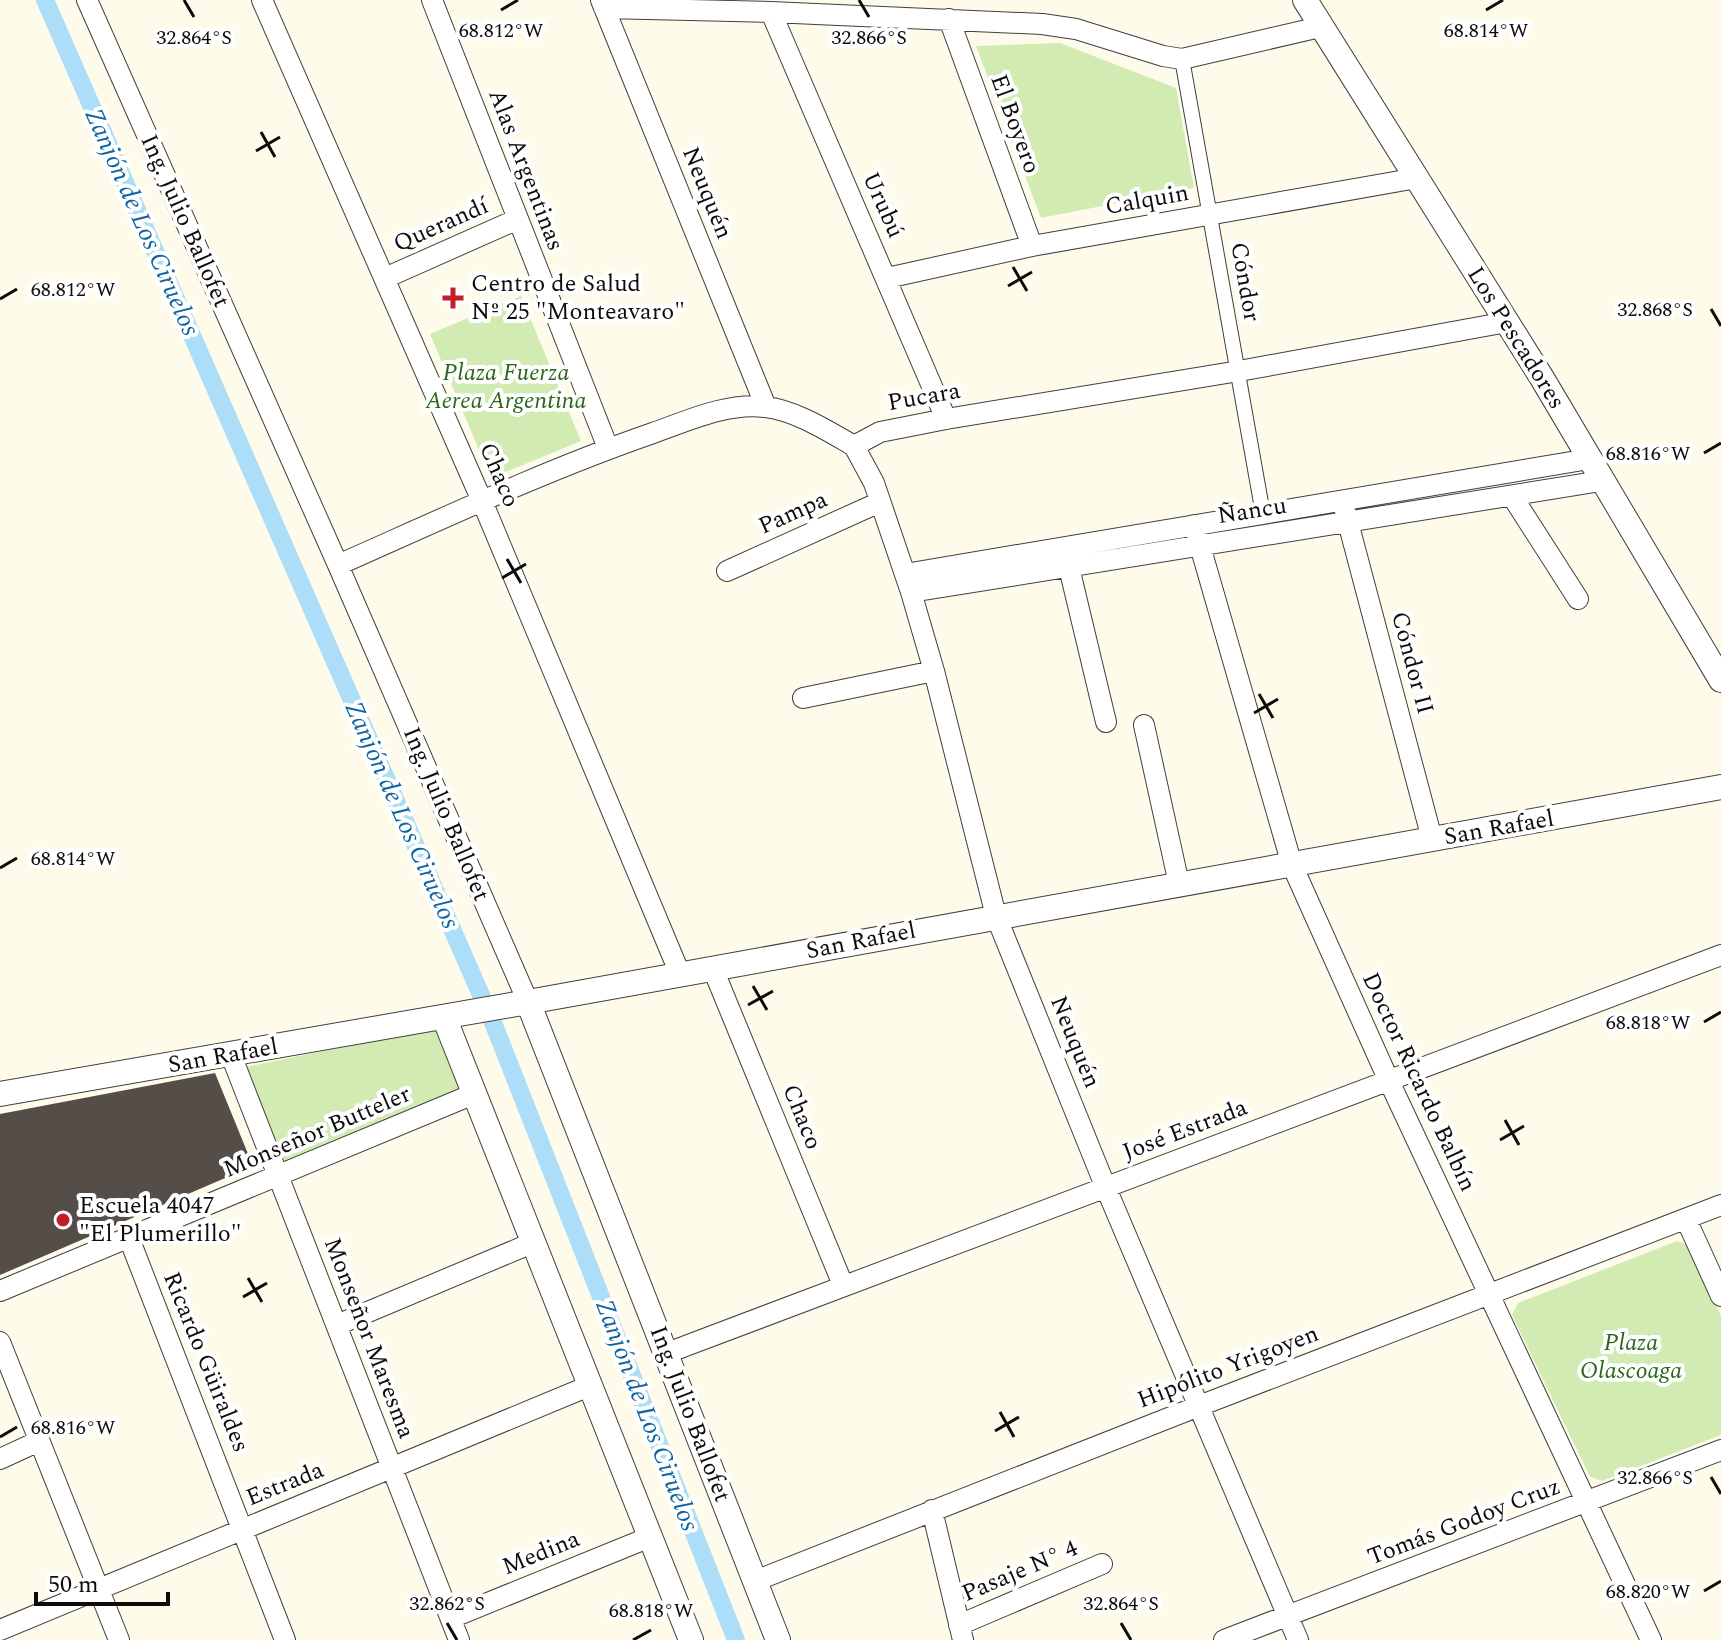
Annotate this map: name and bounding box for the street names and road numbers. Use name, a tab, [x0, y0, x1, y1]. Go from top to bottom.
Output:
street label: El Boyero	[980, 69, 1050, 179]
street label: Alas Argentinas	[479, 84, 573, 256]
street label: Ing. Julio Ballofet	[131, 129, 239, 313]
street label: Neuquén	[672, 141, 742, 245]
street label: Urubú	[853, 166, 913, 244]
street label: Calquin	[1102, 175, 1192, 225]
street label: Querandí	[388, 187, 496, 262]
street label: Cóndor	[1220, 239, 1270, 325]
street label: Los Pescadores	[1458, 260, 1574, 416]
street label: Pucara	[885, 373, 964, 421]
street label: Chaco	[469, 437, 529, 513]
street label: Pampa	[752, 482, 834, 544]
street label: Ñancu	[1215, 488, 1289, 534]
street label: Cóndor II	[1381, 608, 1443, 718]
street label: Ing. Julio Ballofet	[393, 721, 499, 907]
street label: San Rafael	[1441, 801, 1557, 855]
street label: San Rafael	[803, 913, 919, 969]
street label: Doctor Ricardo Balbín	[1352, 967, 1486, 1198]
street label: Neuquén	[1040, 990, 1110, 1094]
street label: San Rafael	[165, 1029, 281, 1083]
street label: Monseñor Butteler	[218, 1076, 416, 1188]
street label: Chaco	[773, 1079, 831, 1155]
street label: José Estrada	[1117, 1090, 1253, 1170]
street label: Monseñor Maresma	[314, 1232, 424, 1444]
street label: Ricardo Güiraldes	[153, 1266, 259, 1458]
street label: Hipólito Yrigoyen	[1132, 1316, 1324, 1418]
street label: Ing. Julio Ballofet	[640, 1321, 740, 1507]
street label: Estrada	[241, 1452, 330, 1516]
street label: Tomás Godoy Cruz	[1362, 1469, 1566, 1575]
street label: Medina	[497, 1521, 586, 1585]
street label: Pasaje N° 4	[956, 1530, 1084, 1612]

